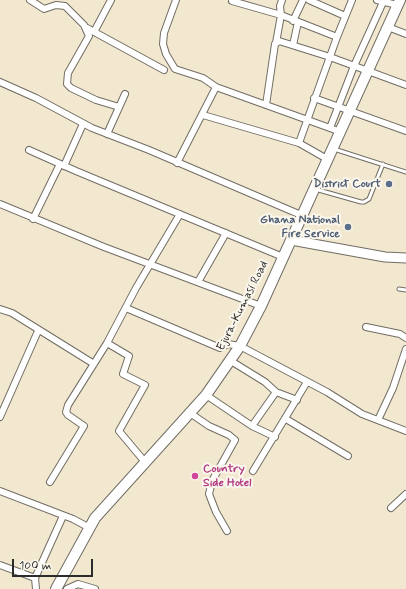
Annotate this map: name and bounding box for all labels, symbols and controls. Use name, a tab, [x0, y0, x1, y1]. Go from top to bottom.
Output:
place label: District Court	[313, 177, 381, 191]
marker: District Court	[384, 179, 394, 189]
place label: Ghana National Fire Service	[260, 213, 340, 241]
marker: Ghana National Fire Service	[343, 222, 353, 232]
street label: Ejura-Kumasi Road	[214, 259, 272, 353]
place label: Country Side Hotel	[203, 462, 251, 490]
marker: Country Side Hotel	[190, 471, 200, 481]
scale bar	[14, 551, 95, 577]
text: 100 m	[19, 558, 51, 574]

